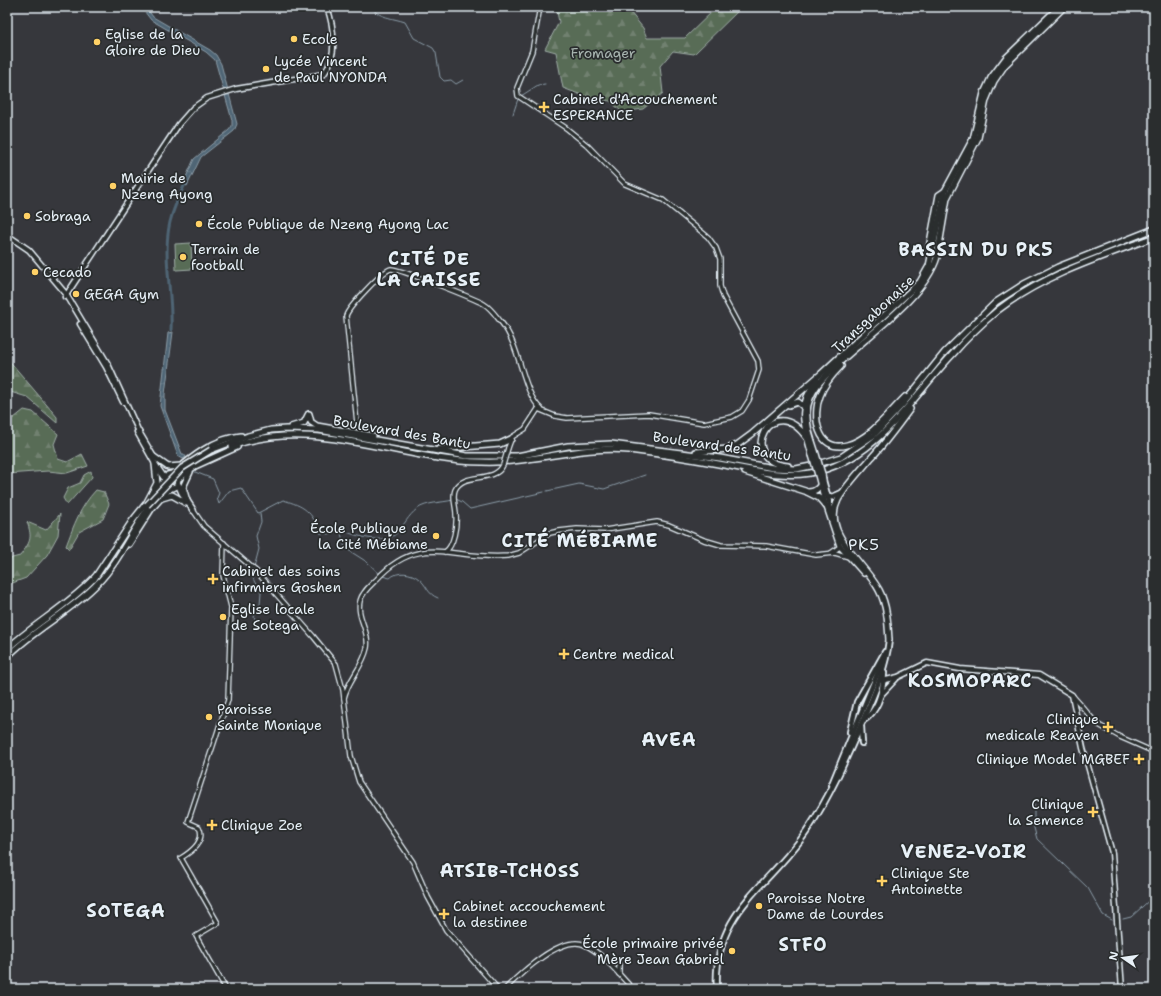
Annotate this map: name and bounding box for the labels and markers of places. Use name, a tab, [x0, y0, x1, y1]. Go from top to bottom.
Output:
place label: Eglise de la Gloire de Dieu	[105, 25, 200, 59]
place label: Ecole	[302, 30, 338, 48]
marker: Ecole	[289, 34, 299, 44]
marker: Eglise de la Gloire de Dieu	[92, 37, 102, 47]
place label: Lycée Vincent de Paul NYONDA	[274, 52, 387, 86]
marker: Lycée Vincent de Paul NYONDA	[261, 64, 271, 74]
place label: Cabinet d'Accouchement ESPERANCE	[553, 90, 718, 124]
marker: Cabinet d'Accouchement ESPERANCE	[538, 101, 550, 113]
place label: Mairie de Nzeng Ayong	[121, 169, 212, 203]
marker: Mairie de Nzeng Ayong	[108, 181, 118, 191]
place label: Sobraga	[35, 207, 91, 225]
marker: Sobraga	[22, 211, 32, 221]
place label: École Publique de Nzeng Ayong Lac	[207, 215, 449, 233]
marker: École Publique de Nzeng Ayong Lac	[194, 219, 204, 229]
place label: Terrain de football	[191, 240, 260, 274]
marker: Terrain de football	[178, 252, 188, 262]
place label: Cecado	[43, 263, 92, 281]
marker: Cecado	[30, 267, 40, 277]
place label: GEGA Gym	[84, 285, 159, 303]
marker: GEGA Gym	[71, 289, 81, 299]
place label: École Publique de la Cité Mébiame	[310, 519, 428, 553]
marker: École Publique de la Cité Mébiame	[431, 531, 441, 541]
place label: Cabinet des soins infirmiers Goshen	[222, 562, 342, 596]
marker: Cabinet des soins infirmiers Goshen	[207, 573, 219, 585]
place label: Eglise locale de Sotega	[231, 600, 315, 634]
marker: Eglise locale de Sotega	[218, 612, 228, 622]
place label: Centre medical	[573, 645, 675, 663]
marker: Centre medical	[558, 648, 570, 660]
place label: Paroisse Sainte Monique	[217, 700, 322, 734]
place label: Clinique medicale Reaven	[985, 710, 1099, 744]
marker: Paroisse Sainte Monique	[204, 712, 214, 722]
marker: Clinique medicale Reaven	[1102, 721, 1114, 733]
place label: Clinique Model MGBEF	[976, 750, 1130, 768]
marker: Clinique Model MGBEF	[1133, 753, 1145, 765]
place label: Clinique la Semence	[1008, 795, 1084, 829]
marker: Clinique la Semence	[1087, 806, 1099, 818]
place label: Clinique Zoe	[221, 816, 303, 834]
marker: Clinique Zoe	[206, 819, 218, 831]
place label: Clinique Ste Antoinette	[891, 864, 970, 898]
marker: Clinique Ste Antoinette	[876, 875, 888, 887]
place label: Paroisse Notre Dame de Lourdes	[767, 889, 884, 923]
place label: Cabinet accouchement la destinee	[453, 897, 605, 931]
marker: Paroisse Notre Dame de Lourdes	[754, 901, 764, 911]
marker: Cabinet accouchement la destinee	[438, 908, 450, 920]
place label: École primaire privée Mère Jean Gabriel	[582, 934, 725, 968]
marker: École primaire privée Mère Jean Gabriel	[727, 946, 737, 956]

